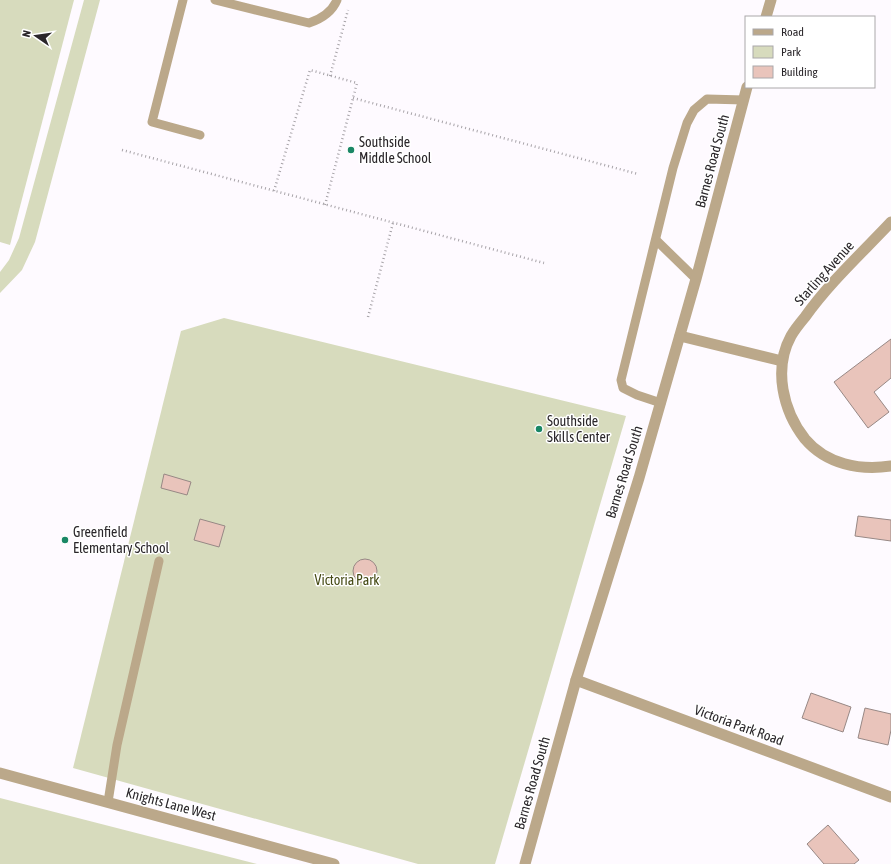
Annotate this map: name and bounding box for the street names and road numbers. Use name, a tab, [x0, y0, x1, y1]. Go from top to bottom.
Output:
street label: Barnes Road South	[692, 113, 732, 209]
street label: Starling Avenue	[791, 238, 857, 308]
street label: Barnes Road South	[602, 424, 646, 520]
street label: Victoria Park Road	[692, 701, 786, 749]
street label: Barnes Road South	[511, 735, 553, 831]
street label: Knights Lane West	[124, 784, 218, 824]

